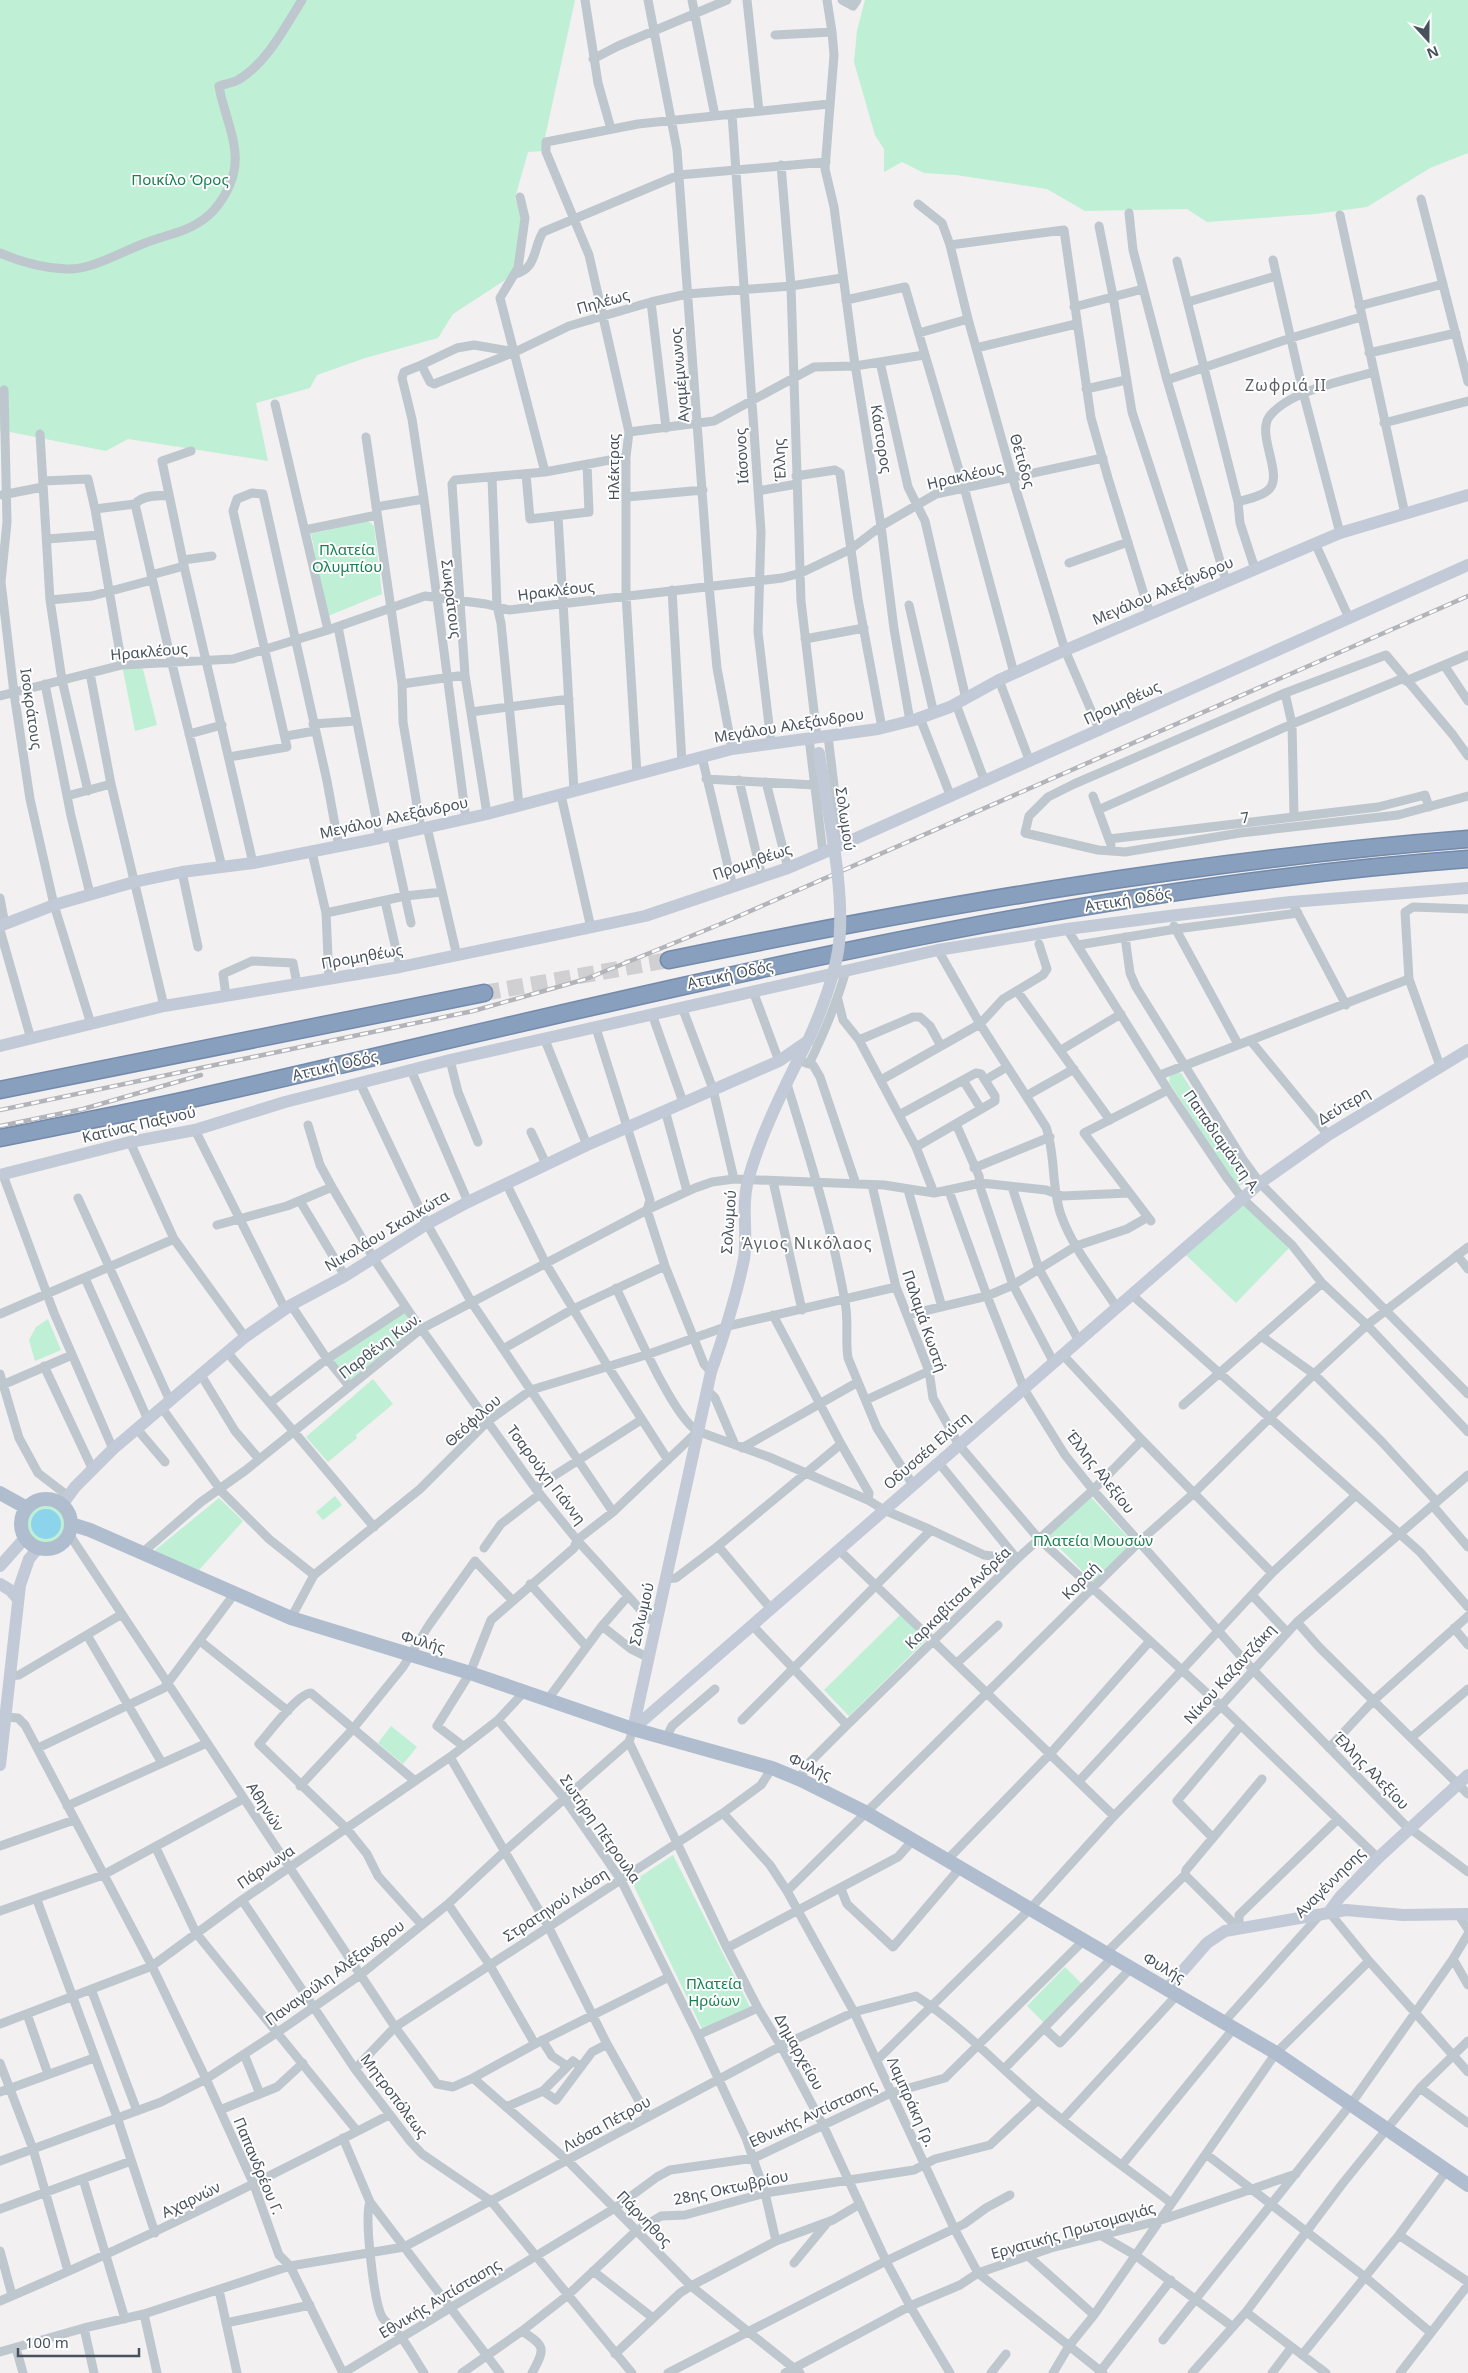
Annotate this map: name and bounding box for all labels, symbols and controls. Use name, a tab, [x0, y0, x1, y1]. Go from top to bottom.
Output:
north arrow	[1403, 15, 1453, 65]
text: N	[1424, 42, 1442, 64]
park label: Ποικίλο Όρος	[131, 169, 229, 189]
street label: Πηλέως	[574, 284, 631, 318]
street label: Αγαμέμνωνος	[665, 327, 693, 423]
district label: Ζωφριά ΙΙ	[1245, 374, 1327, 396]
street label: Κάστορος	[867, 403, 897, 475]
street label: Ιάσονος	[730, 428, 752, 485]
street label: Θέτιδος	[1006, 431, 1040, 490]
street label: Ηλέκτρας	[603, 434, 623, 500]
street label: Έλλης	[768, 438, 790, 482]
street label: Ηρακλέους	[925, 457, 1005, 493]
park label: Πλατεία Ολυμπίου	[312, 539, 382, 576]
street label: Μεγάλου Αλεξάνδρου	[1089, 551, 1236, 629]
street label: Σωκράτους	[437, 558, 467, 639]
street label: Ηρακλέους	[516, 575, 596, 605]
street label: Ηρακλέους	[109, 638, 188, 664]
street label: Ισοκράτους	[16, 667, 48, 751]
street label: Προμηθέως	[1080, 676, 1163, 729]
street label: Μεγάλου Αλεξάνδρου	[712, 703, 865, 747]
street label: Σολωμού	[832, 786, 860, 852]
street label: Μεγάλου Αλεξάνδρου	[318, 791, 470, 843]
street label: 7	[1239, 807, 1251, 828]
street label: Προμηθέως	[709, 838, 794, 884]
street label: Αττική Οδός	[1083, 882, 1172, 916]
street label: Προμηθέως	[319, 939, 404, 973]
street label: Αττική Οδός	[685, 955, 775, 993]
street label: Αττική Οδός	[290, 1045, 380, 1085]
street label: Δεύτερη	[1314, 1082, 1373, 1129]
street label: Παπαδιαμάντη Α.	[1180, 1086, 1266, 1197]
street label: Κατίνας Παξινού	[80, 1101, 198, 1147]
street label: Νικολάου Σκαλκώτα	[321, 1185, 453, 1275]
street label: Σολωμού	[716, 1189, 740, 1255]
district label: Άγιος Νικόλαος	[741, 1232, 873, 1254]
street label: Παλαμά Κωστή	[898, 1267, 952, 1374]
street label: Παρθένη Κων.	[334, 1308, 425, 1383]
street label: Θεόφιλου	[440, 1390, 505, 1451]
street label: Οδυσσέα Ελύτη	[879, 1407, 974, 1494]
street label: Τσαρούχη Γιάννη	[503, 1421, 591, 1528]
street label: Έλλης Αλεξίου	[1062, 1425, 1140, 1517]
park label: Πλατεία Μουσών	[1033, 1530, 1153, 1550]
street label: Καρκαβίτσα Ανδρέα	[900, 1541, 1015, 1653]
street label: Κοραή	[1057, 1557, 1104, 1604]
street label: Σολωμού	[624, 1580, 658, 1647]
street label: Νίκου Καζαντζάκη	[1179, 1619, 1280, 1728]
street label: Φυλής	[399, 1625, 448, 1657]
street label: Έλλης Αλεξίου	[1329, 1727, 1414, 1814]
street label: Φυλής	[786, 1747, 835, 1785]
street label: Σωτήρη Πέτρουλα	[556, 1770, 646, 1887]
street label: Αθηνών	[243, 1778, 289, 1835]
street label: Πάρνωνα	[233, 1839, 299, 1893]
street label: Αναγέννησης	[1290, 1843, 1369, 1922]
street label: Στρατηγού Λιόση	[499, 1863, 612, 1946]
street label: Παναγούλη Αλέξανδρου	[261, 1915, 408, 2029]
street label: Φυλής	[1140, 1947, 1189, 1987]
park label: Πλατεία Ηρώων	[686, 1973, 743, 2010]
street label: Δημαρχείου	[771, 2010, 829, 2093]
street label: Μητροπόλεως	[357, 2049, 433, 2142]
street label: Λαμπράκη Γρ.	[883, 2053, 941, 2150]
street label: Εθνικής Αντίστασης	[745, 2075, 880, 2151]
street label: Λιόσα Πέτρου	[559, 2091, 654, 2155]
street label: Παπανδρέου Γ.	[229, 2114, 288, 2217]
street label: 28ης Οκτωβρίου	[671, 2165, 790, 2209]
street label: Αχαρνών	[158, 2176, 224, 2222]
street label: Πάρνηθος	[613, 2186, 677, 2251]
street label: Εργατικής Πρωτομαγιάς	[988, 2197, 1157, 2263]
street label: Εθνικής Αντίστασης	[375, 2254, 504, 2342]
scale bar	[18, 2326, 139, 2358]
text: 100 m	[25, 2332, 69, 2352]

